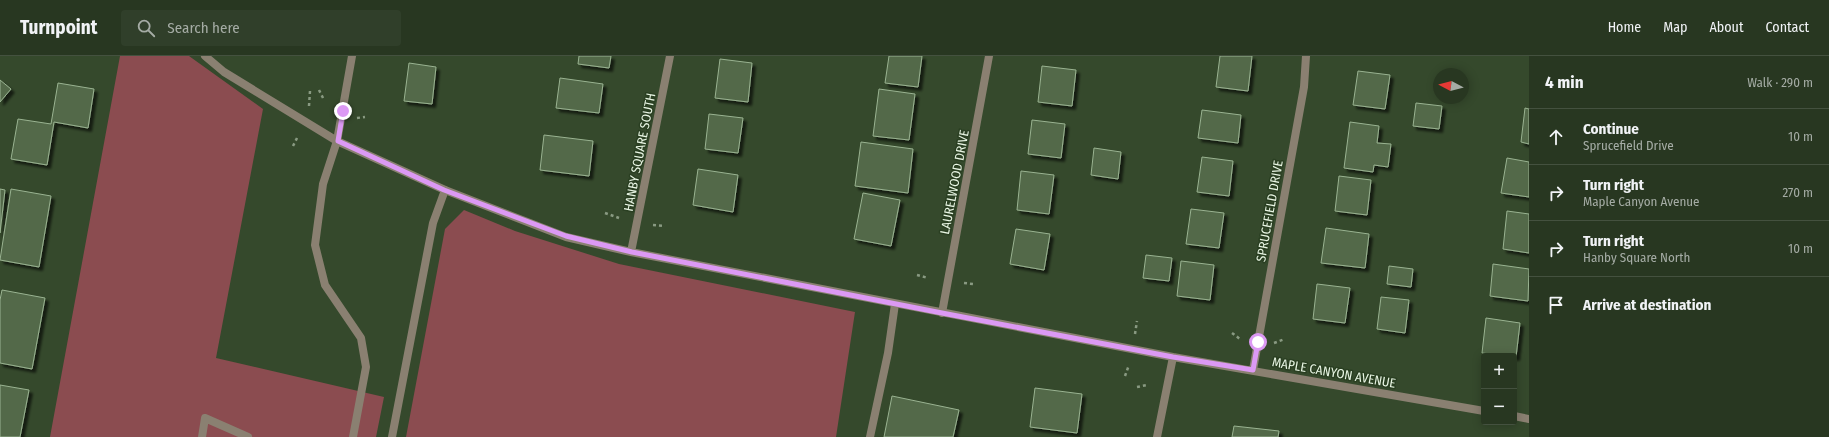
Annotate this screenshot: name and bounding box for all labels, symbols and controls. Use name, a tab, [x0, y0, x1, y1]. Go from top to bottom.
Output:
search box	[121, 10, 401, 46]
text: Turnpoint	[20, 16, 97, 39]
icon: search	[135, 17, 157, 39]
text: Search here	[167, 19, 240, 37]
text: Home	[1608, 19, 1641, 36]
text: Map	[1663, 19, 1687, 36]
text: About	[1709, 19, 1744, 36]
text: Contact	[1766, 19, 1809, 36]
north arrow	[1433, 68, 1469, 104]
text: 4 min	[1545, 72, 1584, 93]
text: Walk · 290 m	[1747, 75, 1813, 90]
street label: HANBY SQUARE SOUTH	[621, 92, 658, 213]
route end	[334, 102, 352, 120]
text: Continue	[1583, 120, 1639, 138]
icon: ahead	[1545, 126, 1567, 148]
street label: LAURELWOOD DRIVE	[937, 129, 972, 236]
text: 10 m	[1788, 129, 1813, 144]
text: Sprucefield Drive	[1583, 138, 1674, 153]
street label: SPRUCEFIELD DRIVE	[1253, 159, 1286, 263]
text: Turn right	[1583, 176, 1644, 194]
icon: right	[1545, 182, 1567, 204]
text: 270 m	[1782, 185, 1813, 200]
text: Maple Canyon Avenue	[1583, 194, 1700, 209]
text: Turn right	[1583, 232, 1644, 250]
icon: right	[1545, 238, 1567, 260]
text: 10 m	[1788, 241, 1813, 256]
text: Hanby Square North	[1583, 250, 1690, 265]
icon: arrive	[1545, 294, 1567, 316]
text: Arrive at destination	[1583, 296, 1711, 314]
route start	[1249, 333, 1267, 351]
map controls	[1481, 353, 1517, 425]
button: +	[1481, 353, 1517, 389]
street label: MAPLE CANYON AVENUE	[1271, 354, 1397, 391]
button: −	[1481, 389, 1517, 425]

